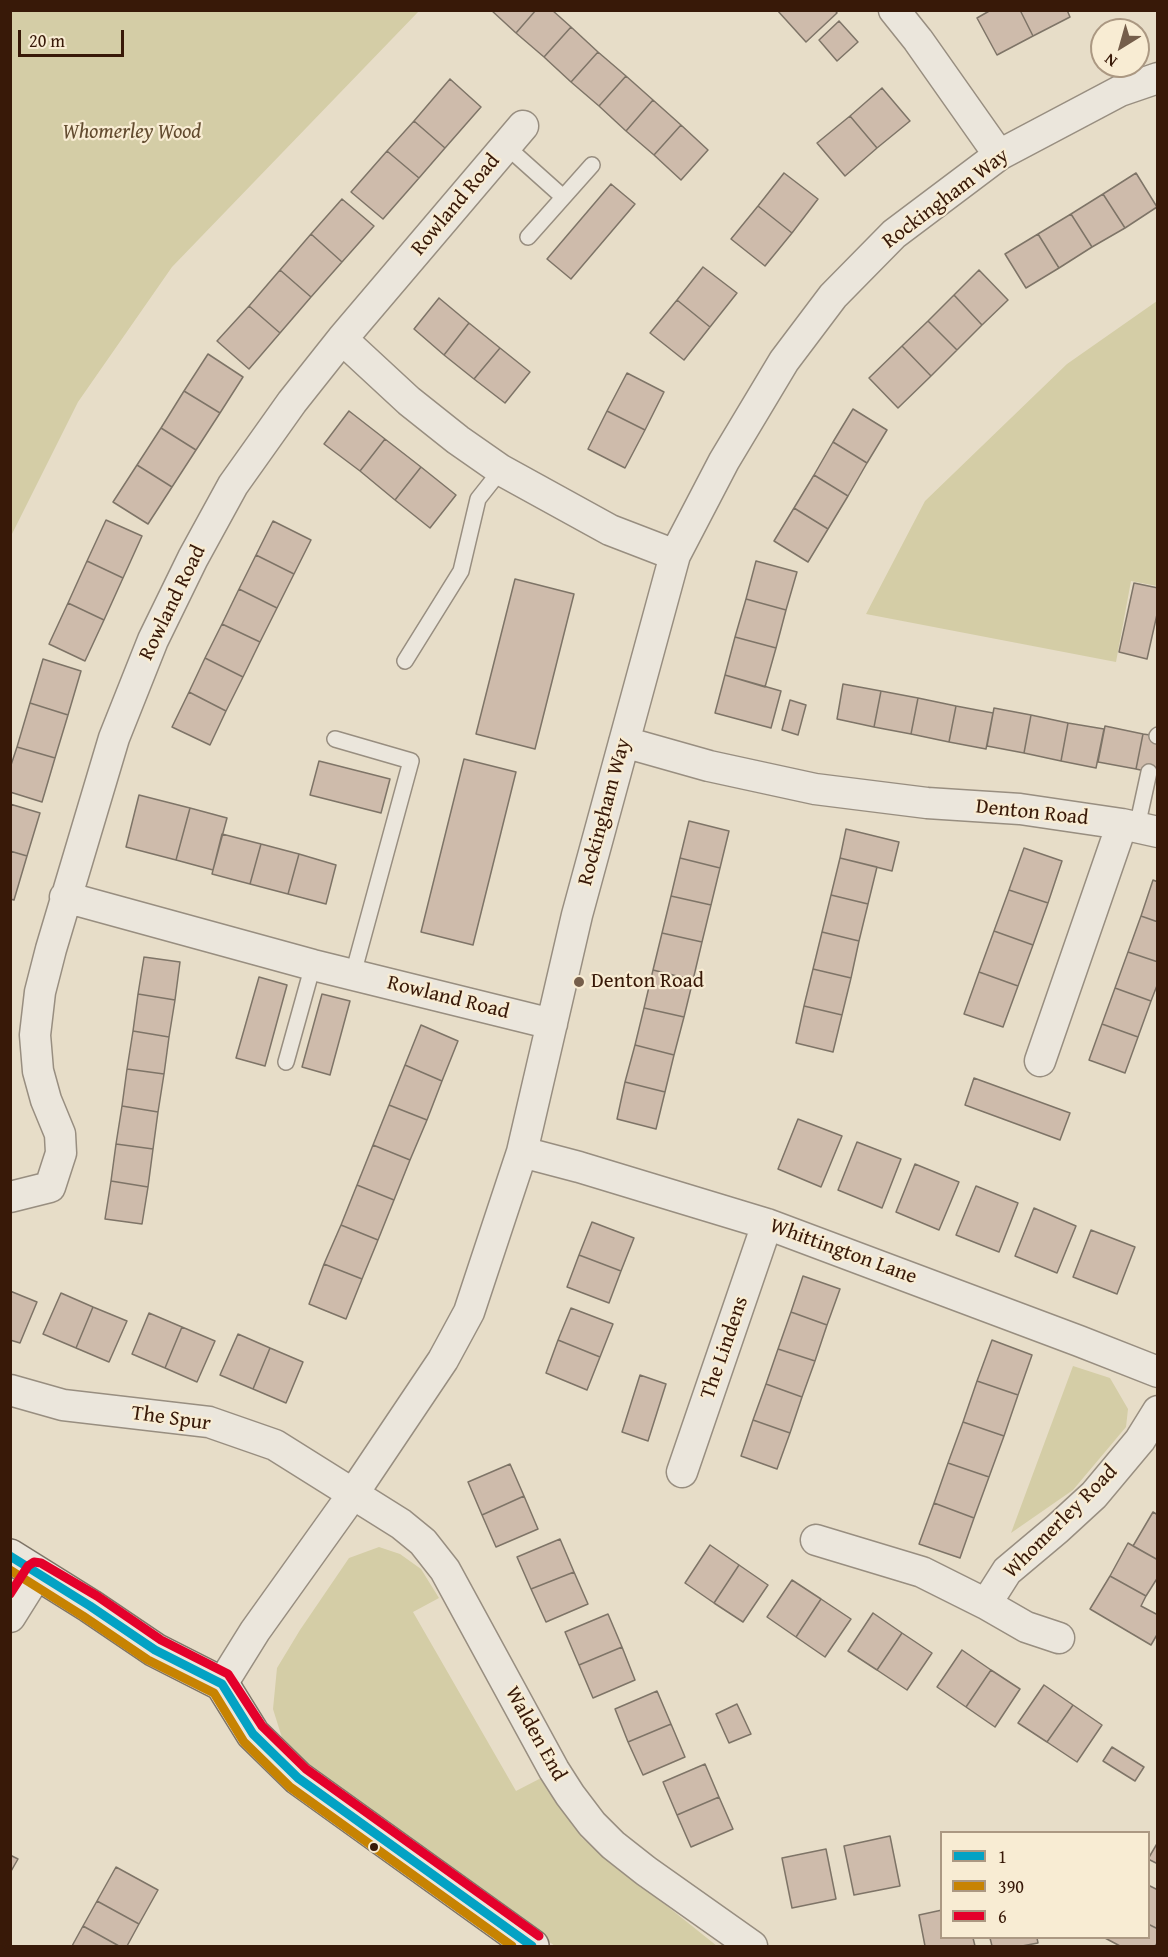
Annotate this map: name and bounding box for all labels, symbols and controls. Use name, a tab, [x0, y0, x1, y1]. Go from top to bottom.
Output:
scale bar	[21, 18, 128, 56]
north arrow	[1090, 18, 1150, 78]
text: 20 m	[29, 27, 65, 54]
text: N	[1099, 48, 1122, 74]
park label: Whomerley Wood	[63, 120, 201, 146]
street label: Rockingham Way	[878, 143, 1014, 255]
street label: Rowland Road	[406, 149, 506, 261]
street label: Rowland Road	[134, 541, 212, 665]
street label: Rockingham Way	[573, 736, 637, 888]
street label: Denton Road	[975, 795, 1089, 831]
place label: Denton Road	[591, 969, 704, 995]
street label: Rowland Road	[384, 971, 512, 1025]
marker: Denton Road	[572, 975, 586, 989]
street label: Whittington Lane	[766, 1214, 920, 1290]
street label: The Lindens	[696, 1293, 754, 1403]
street label: The Spur	[130, 1401, 212, 1437]
street label: Whomerley Road	[999, 1460, 1123, 1584]
street label: Walden End	[499, 1682, 571, 1786]
legend	[940, 1831, 1150, 1939]
unlabelled marker	[368, 1841, 380, 1853]
text: 1	[998, 1843, 1007, 1870]
text: 390	[998, 1873, 1024, 1900]
text: 6	[998, 1903, 1007, 1930]

